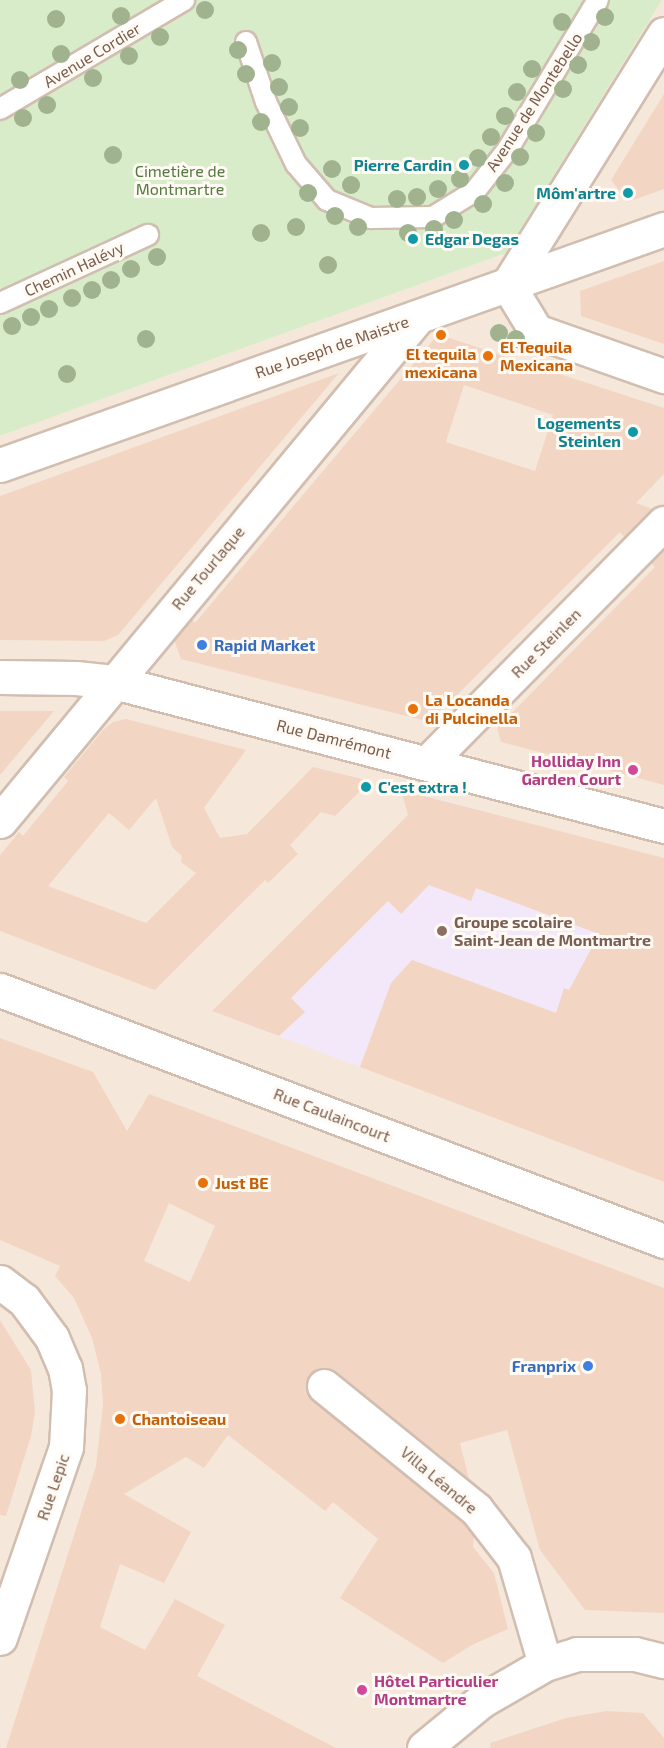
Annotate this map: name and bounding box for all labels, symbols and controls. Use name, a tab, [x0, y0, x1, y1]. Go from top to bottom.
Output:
street label: Avenue Cordier	[40, 18, 144, 92]
street label: Avenue de Montebello	[482, 29, 586, 175]
place label: Pierre Cardin	[354, 155, 452, 175]
marker: Pierre Cardin	[457, 158, 471, 172]
park label: Cimetière de Montmartre	[135, 161, 225, 199]
place label: Môm'artre	[536, 183, 616, 203]
marker: Môm'artre	[621, 186, 635, 200]
place label: Edgar Degas	[425, 229, 519, 249]
marker: Edgar Degas	[406, 232, 420, 246]
street label: Chemin Halévy	[21, 238, 127, 300]
street label: Rue Joseph de Maistre	[252, 312, 412, 382]
marker: El tequila mexicana	[434, 328, 448, 342]
place label: El Tequila Mexicana	[500, 337, 573, 375]
place label: El tequila mexicana	[405, 344, 477, 382]
marker: El Tequila Mexicana	[481, 349, 495, 363]
place label: Logements Steinlen	[537, 413, 621, 451]
marker: Logements Steinlen	[626, 425, 640, 439]
street label: Rue Tourlaque	[167, 522, 249, 614]
street label: Rue Steinlen	[507, 604, 585, 682]
place label: Rapid Market	[214, 635, 315, 655]
marker: Rapid Market	[195, 638, 209, 652]
place label: La Locanda di Pulcinella	[425, 690, 518, 728]
marker: La Locanda di Pulcinella	[406, 702, 420, 716]
street label: Rue Damrémont	[274, 715, 394, 763]
place label: Holliday Inn Garden Court	[521, 751, 621, 789]
marker: Holliday Inn Garden Court	[626, 763, 640, 777]
place label: C'est extra !	[378, 777, 467, 797]
marker: C'est extra !	[359, 780, 373, 794]
place label: Groupe scolaire Saint-Jean de Montmartre	[454, 912, 651, 950]
marker: Groupe scolaire Saint-Jean de Montmartre	[435, 924, 449, 938]
street label: Rue Caulaincourt	[271, 1084, 393, 1146]
place label: Just BE	[215, 1173, 268, 1193]
marker: Just BE	[196, 1176, 210, 1190]
place label: Franprix	[512, 1356, 576, 1376]
marker: Franprix	[581, 1359, 595, 1373]
place label: Chantoiseau	[132, 1409, 226, 1429]
marker: Chantoiseau	[113, 1412, 127, 1426]
street label: Villa Léandre	[397, 1442, 481, 1518]
street label: Rue Lepic	[33, 1451, 73, 1523]
place label: Hôtel Particulier Montmartre	[374, 1671, 499, 1709]
marker: Hôtel Particulier Montmartre	[355, 1683, 369, 1697]

